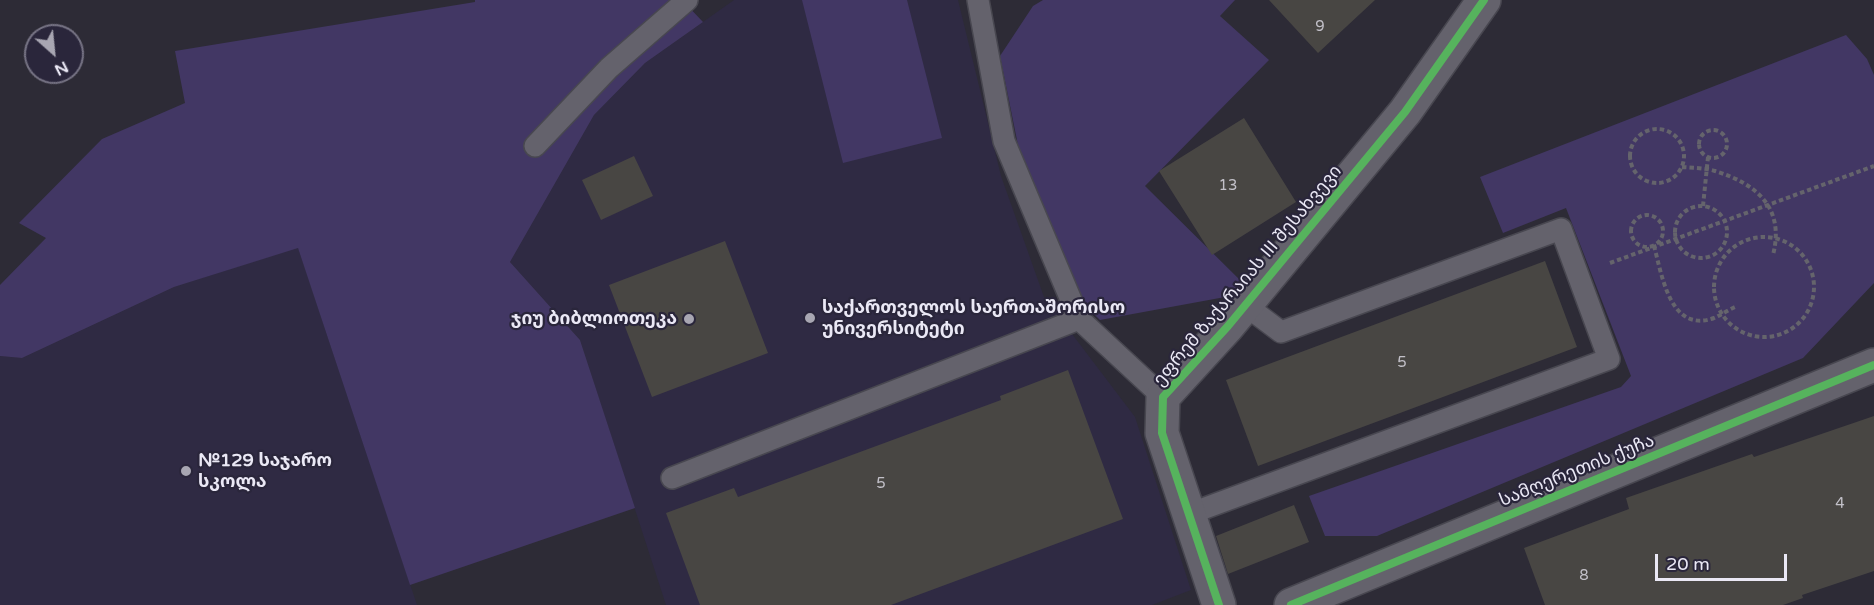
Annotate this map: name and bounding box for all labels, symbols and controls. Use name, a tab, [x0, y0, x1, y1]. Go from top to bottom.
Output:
house number: 9	[1315, 18, 1325, 36]
north arrow	[24, 24, 84, 84]
text: N	[51, 56, 72, 80]
street label: ეფრემ ზაქარაიას III შესახვევი	[1149, 161, 1347, 391]
house number: 13	[1219, 177, 1237, 195]
place label: საქართველოს საერთაშორისო უნივერსიტეტი	[822, 297, 1125, 340]
place label: ჯიუ ბიბლიოთეკა	[511, 308, 677, 330]
marker: საქართველოს საერთაშორისო უნივერსიტეტი	[803, 311, 817, 325]
marker: ჯიუ ბიბლიოთეკა	[682, 312, 696, 326]
house number: 5	[1397, 354, 1407, 372]
street label: სამღერეთის ქუჩა	[1496, 430, 1658, 512]
place label: №129 საჯარო სკოლა	[198, 450, 332, 492]
marker: №129 საჯარო სკოლა	[179, 464, 193, 478]
house number: 5	[876, 475, 886, 493]
house number: 4	[1835, 495, 1845, 513]
scale bar	[1658, 542, 1790, 580]
text: 20 m	[1666, 553, 1710, 575]
house number: 8	[1579, 567, 1589, 585]

